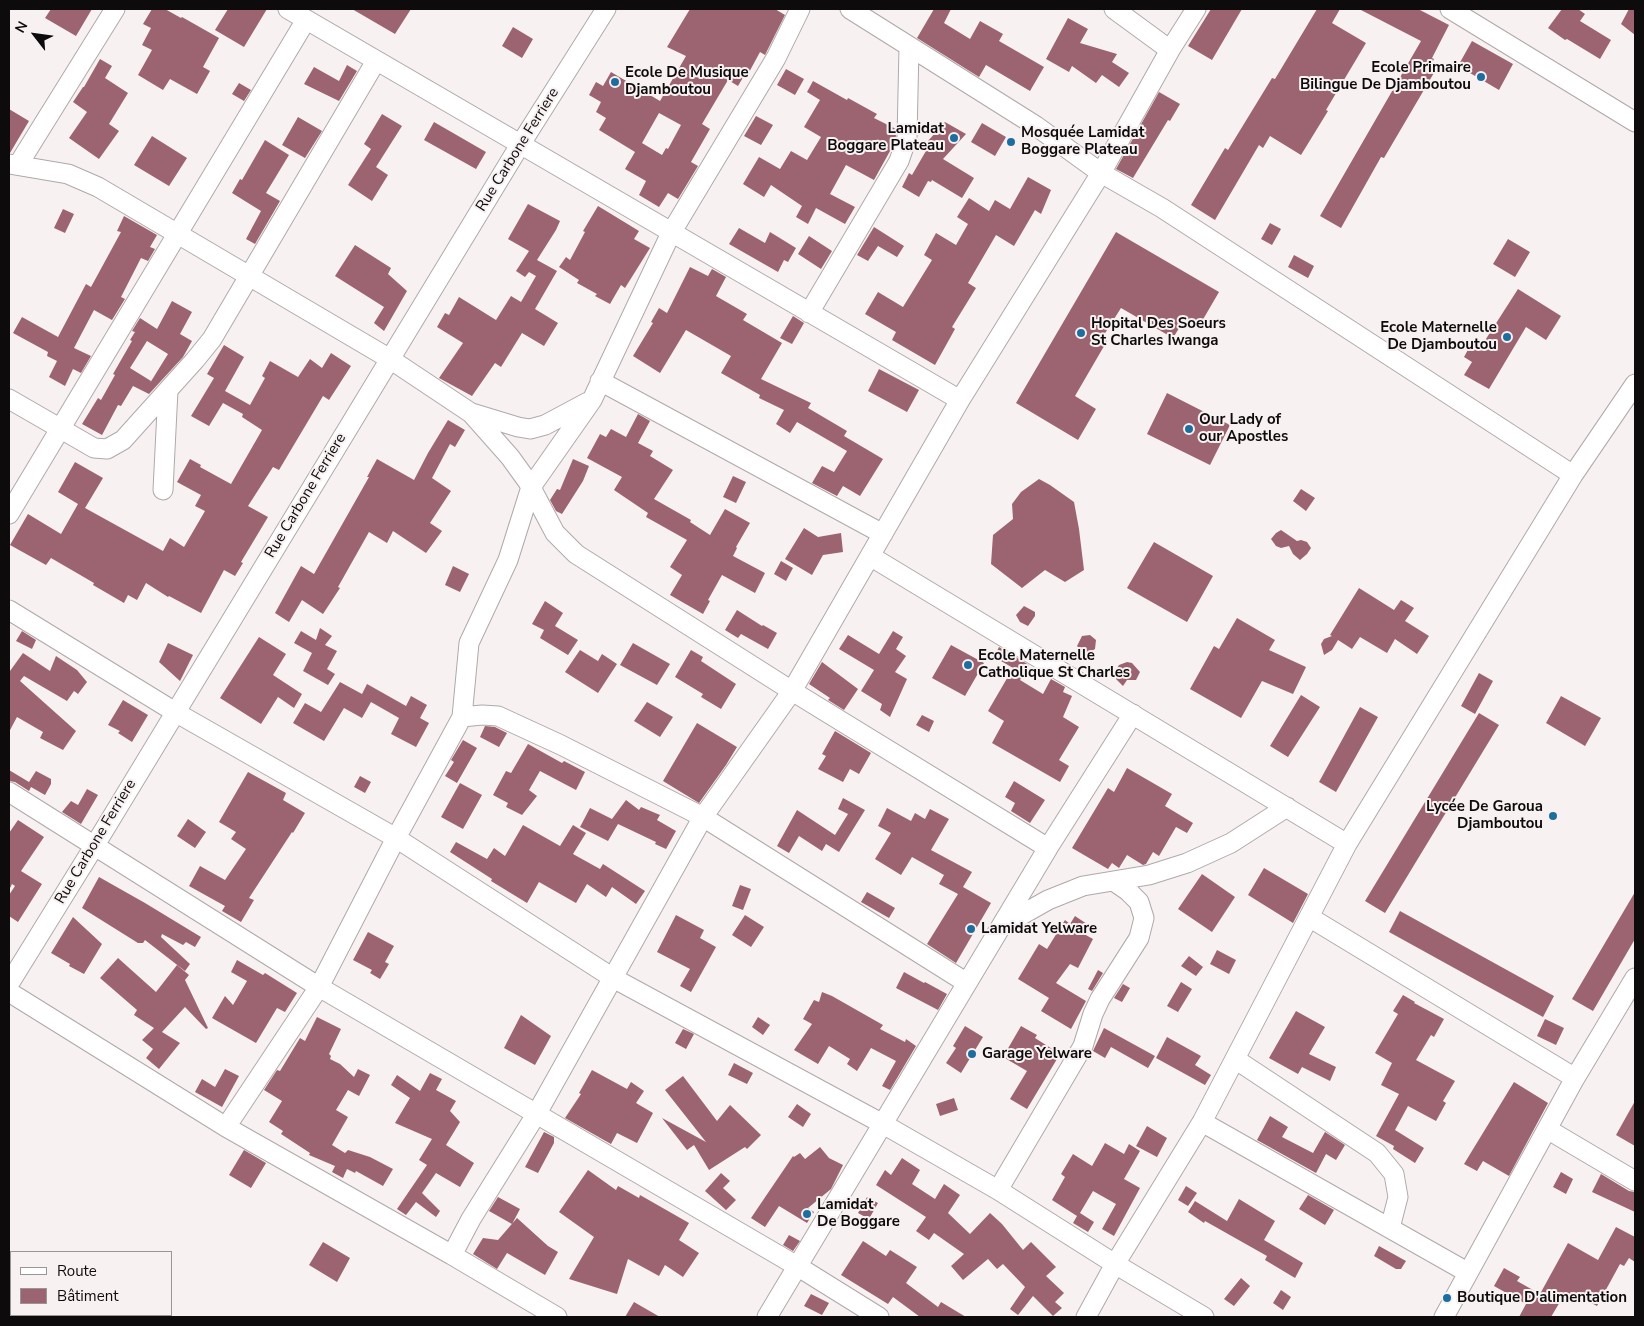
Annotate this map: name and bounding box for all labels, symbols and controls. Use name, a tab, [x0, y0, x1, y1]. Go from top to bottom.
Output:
north arrow	[10, 10, 60, 60]
text: N	[11, 18, 32, 37]
place label: Ecole Primaire Bilingue De Djamboutou	[1300, 59, 1471, 94]
place label: Ecole De Musique Djamboutou	[625, 64, 749, 99]
marker: Ecole Primaire Bilingue De Djamboutou	[1475, 71, 1487, 83]
marker: Ecole De Musique Djamboutou	[609, 76, 621, 88]
street label: Rue Carbone Ferriere	[473, 85, 563, 215]
place label: Lamidat Boggare Plateau	[827, 120, 944, 155]
place label: Mosquée Lamidat Boggare Plateau	[1021, 124, 1145, 159]
marker: Lamidat Boggare Plateau	[948, 132, 960, 144]
marker: Mosquée Lamidat Boggare Plateau	[1005, 136, 1017, 148]
place label: Hopital Des Soeurs St Charles Iwanga	[1091, 315, 1226, 350]
place label: Ecole Maternelle De Djamboutou	[1380, 319, 1497, 354]
marker: Hopital Des Soeurs St Charles Iwanga	[1075, 327, 1087, 339]
marker: Ecole Maternelle De Djamboutou	[1501, 331, 1513, 343]
place label: Our Lady of our Apostles	[1199, 411, 1288, 446]
marker: Our Lady of our Apostles	[1183, 423, 1195, 435]
street label: Rue Carbone Ferriere	[262, 430, 350, 562]
place label: Ecole Maternelle Catholique St Charles	[978, 647, 1130, 682]
marker: Ecole Maternelle Catholique St Charles	[962, 659, 974, 671]
street label: Rue Carbone Ferriere	[52, 776, 140, 908]
place label: Lycée De Garoua Djamboutou	[1426, 798, 1543, 833]
marker: Lycée De Garoua Djamboutou	[1547, 810, 1559, 822]
place label: Lamidat Yelware	[981, 920, 1097, 938]
marker: Lamidat Yelware	[965, 923, 977, 935]
place label: Garage Yelware	[982, 1045, 1092, 1063]
marker: Garage Yelware	[966, 1048, 978, 1060]
place label: Lamidat De Boggare	[817, 1196, 900, 1231]
marker: Lamidat De Boggare	[801, 1208, 813, 1220]
legend	[10, 1251, 172, 1316]
text: Route	[57, 1261, 97, 1281]
text: Bâtiment	[57, 1286, 118, 1306]
place label: Boutique D'alimentation	[1457, 1289, 1627, 1307]
marker: Boutique D'alimentation	[1441, 1292, 1453, 1304]

